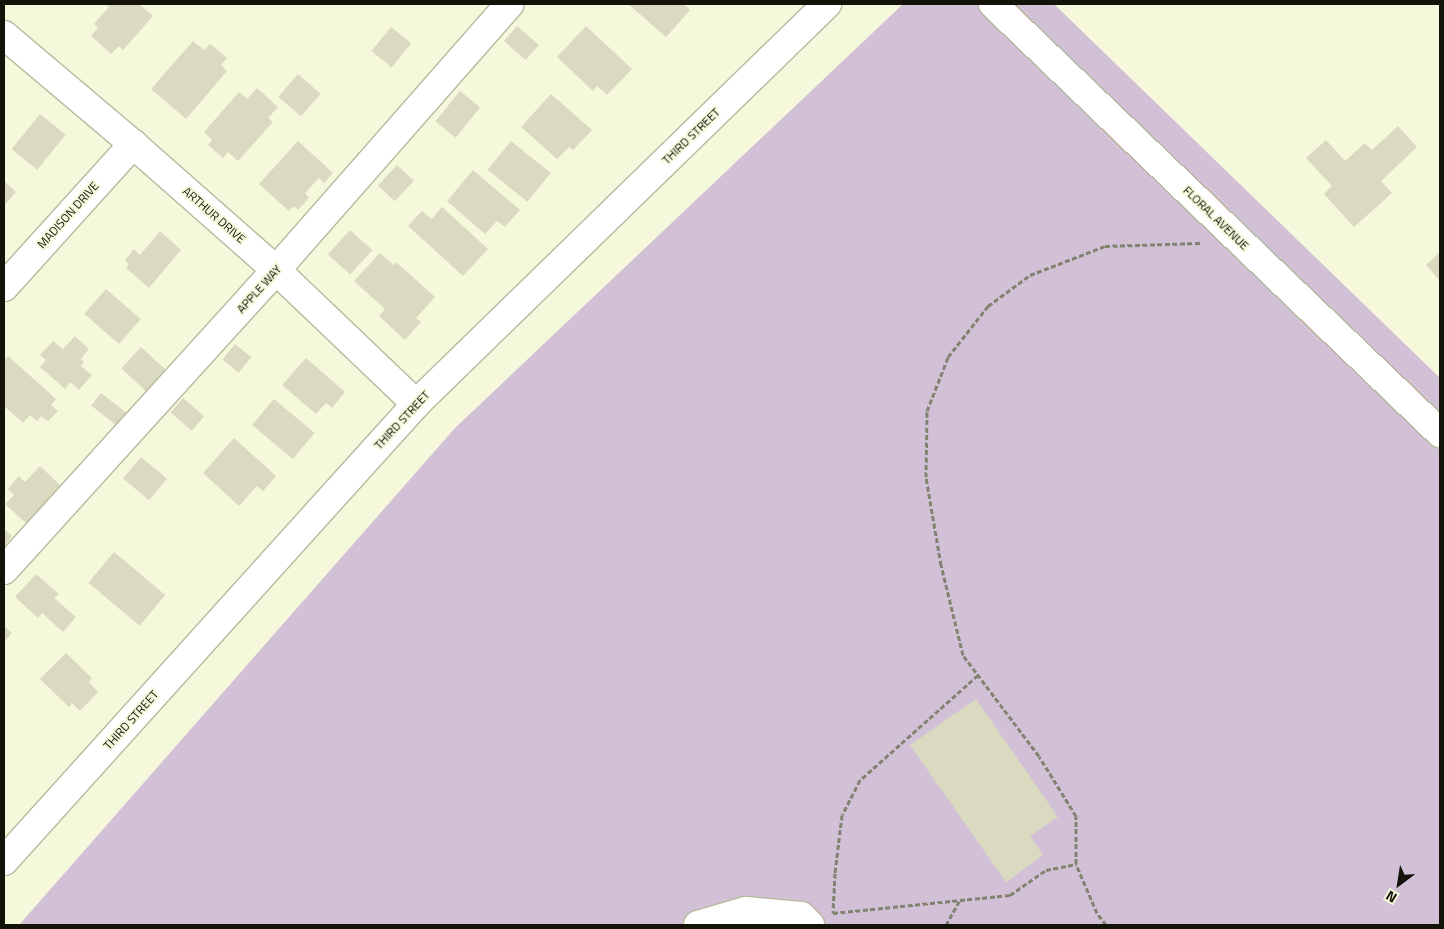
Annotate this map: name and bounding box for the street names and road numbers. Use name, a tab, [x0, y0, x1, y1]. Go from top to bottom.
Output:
street label: THIRD STREET	[659, 105, 723, 167]
street label: MADISON DRIVE	[34, 179, 102, 251]
street label: FLORAL AVENUE	[1180, 183, 1252, 253]
street label: ARTHUR DRIVE	[180, 184, 248, 246]
street label: APPLE WAY	[234, 262, 284, 316]
street label: THIRD STREET	[371, 388, 433, 452]
street label: THIRD STREET	[101, 687, 161, 753]

